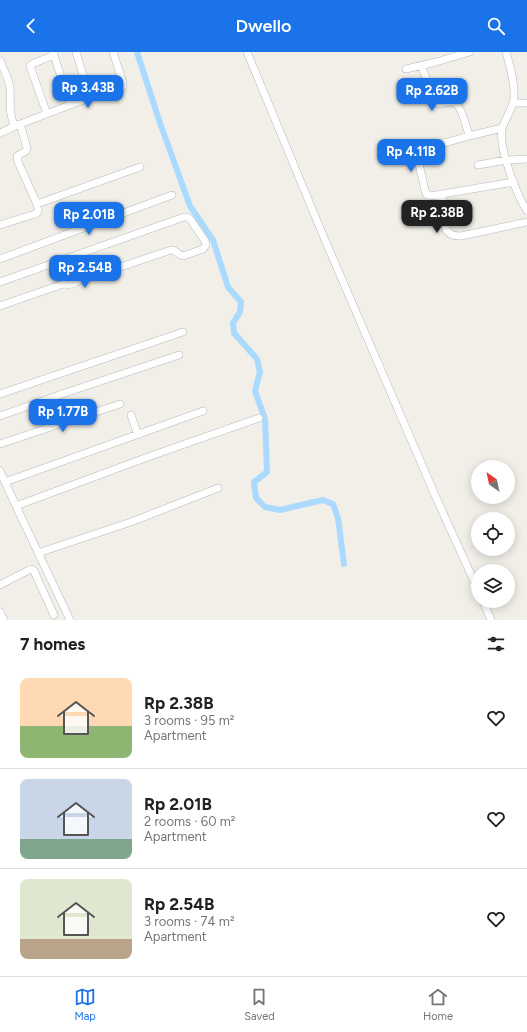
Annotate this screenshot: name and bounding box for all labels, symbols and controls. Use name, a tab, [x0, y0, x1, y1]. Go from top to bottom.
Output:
icon: back	[20, 15, 42, 37]
text: Dwello	[236, 15, 291, 37]
icon: search	[485, 15, 507, 37]
pin: Rp 3.43B	[47, 75, 129, 109]
pin: Rp 2.62B	[391, 78, 473, 112]
text: Rp 3.43B	[61, 80, 115, 95]
text: Rp 2.62B	[405, 83, 459, 98]
pin: Rp 4.11B	[370, 139, 452, 173]
text: Rp 4.11B	[386, 144, 436, 159]
pin: Rp 2.38B	[396, 200, 478, 234]
pin: Rp 2.01B	[48, 202, 130, 236]
text: Rp 2.38B	[410, 205, 464, 220]
text: Rp 2.01B	[63, 207, 115, 222]
pin: Rp 2.54B	[44, 255, 126, 289]
text: Rp 2.54B	[58, 260, 112, 275]
pin: Rp 1.77B	[22, 399, 104, 433]
text: Rp 1.77B	[38, 404, 88, 419]
north arrow	[471, 460, 515, 504]
map controls	[471, 460, 515, 608]
button: locate	[471, 512, 515, 556]
button: layers	[471, 564, 515, 608]
icon: filters	[485, 633, 507, 655]
text: 7 homes	[20, 634, 85, 654]
text: Rp 2.38B	[144, 693, 214, 713]
icon: home	[52, 694, 100, 742]
icon: heart	[485, 707, 507, 729]
text: 3 rooms · 95 m²	[144, 713, 234, 728]
text: Apartment	[144, 728, 207, 743]
text: Rp 2.01B	[144, 794, 212, 814]
icon: home	[52, 795, 100, 843]
icon: heart	[485, 808, 507, 830]
text: 2 rooms · 60 m²	[144, 814, 235, 829]
text: Apartment	[144, 829, 207, 844]
text: Rp 2.54B	[144, 894, 214, 914]
icon: home	[52, 895, 100, 943]
icon: heart	[485, 908, 507, 930]
text: 3 rooms · 74 m²	[144, 914, 235, 929]
text: Apartment	[144, 929, 207, 944]
tab: Map	[74, 986, 96, 1023]
tab: Saved	[244, 986, 275, 1023]
tab: Home	[423, 986, 453, 1023]

